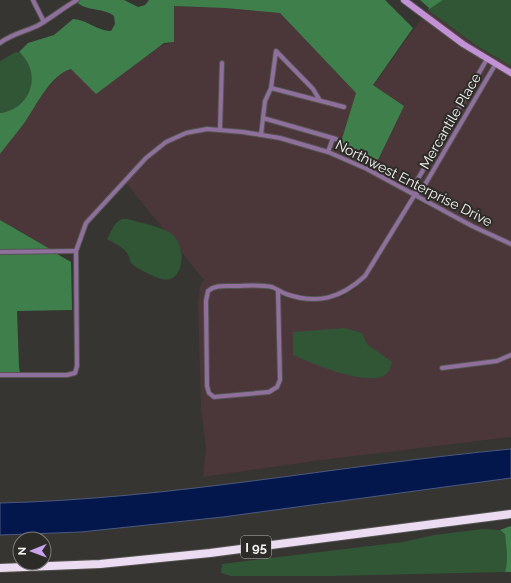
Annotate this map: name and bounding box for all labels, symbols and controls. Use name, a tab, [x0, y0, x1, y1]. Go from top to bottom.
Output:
street label: Mercantile Place	[416, 70, 484, 172]
street label: Northwest Enterprise Drive	[333, 136, 495, 230]
north arrow	[12, 531, 52, 571]
road number: I 95	[241, 536, 271, 558]
text: N	[16, 547, 29, 555]

